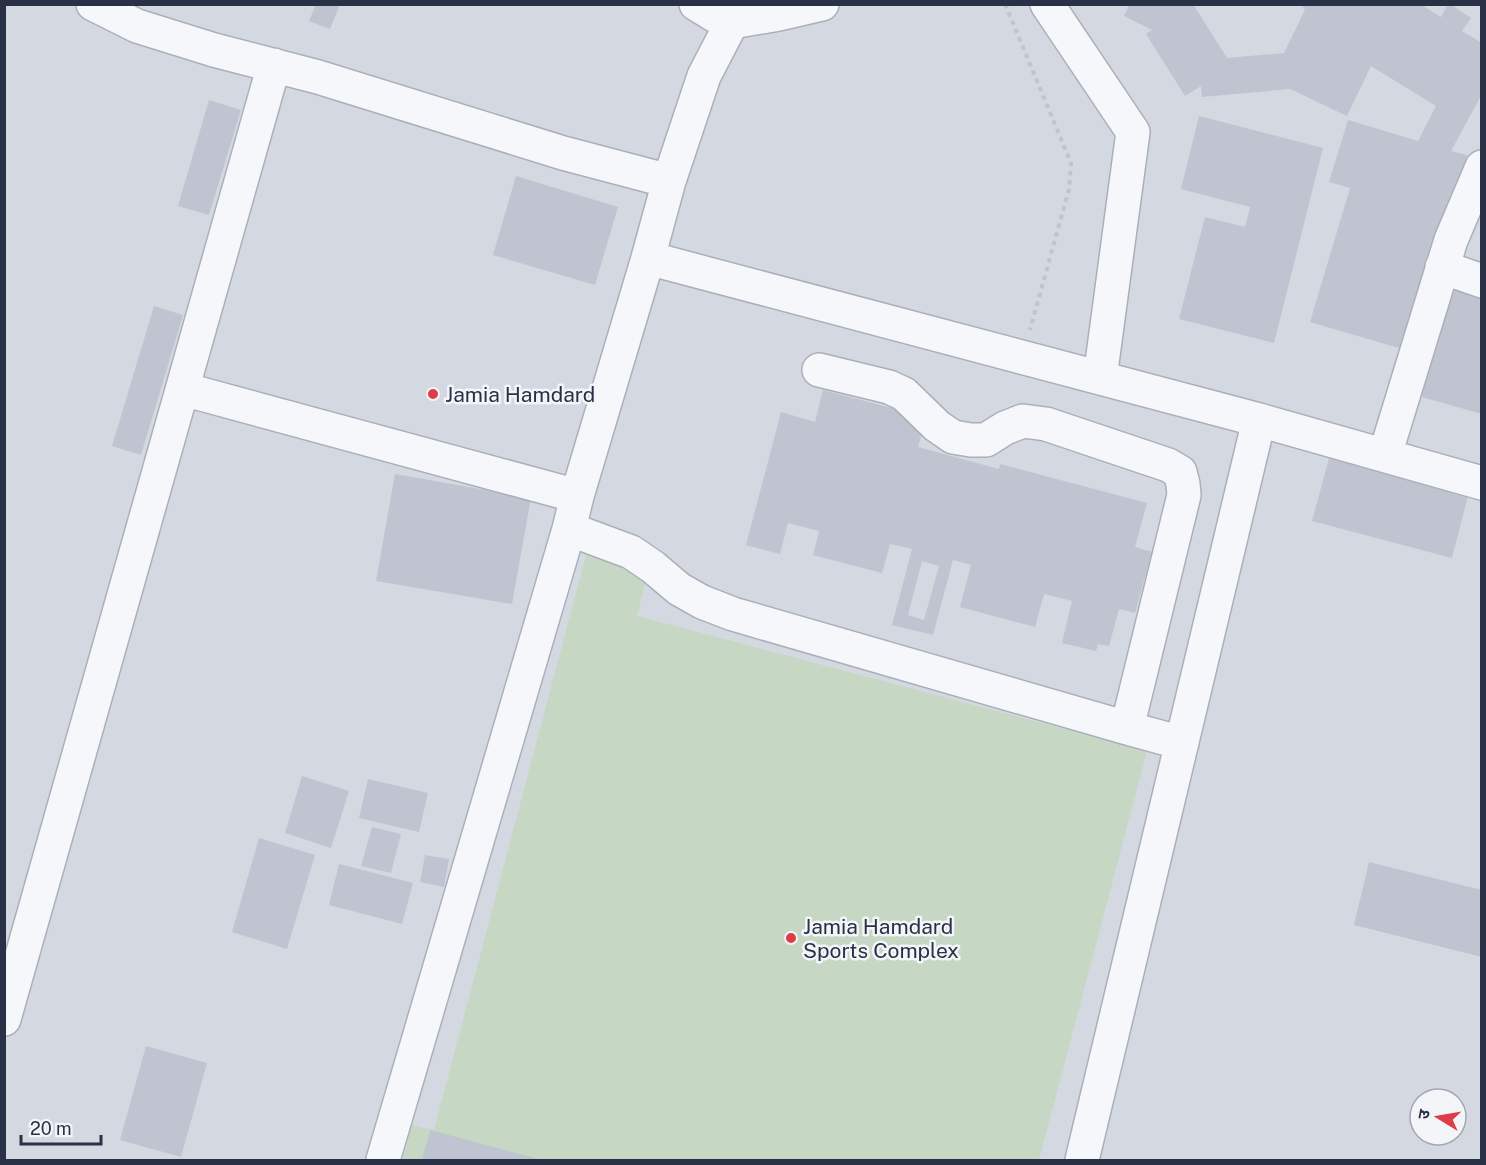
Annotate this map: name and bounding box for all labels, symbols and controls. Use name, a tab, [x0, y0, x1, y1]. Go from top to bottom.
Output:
place label: Jamia Hamdard	[445, 382, 595, 407]
marker: Jamia Hamdard	[426, 387, 440, 401]
place label: Jamia Hamdard Sports Complex	[803, 914, 959, 963]
marker: Jamia Hamdard Sports Complex	[784, 931, 798, 945]
north arrow	[1408, 1087, 1468, 1147]
text: उ	[1414, 1107, 1434, 1121]
scale bar	[21, 1108, 100, 1146]
text: 20 m	[30, 1118, 72, 1139]

